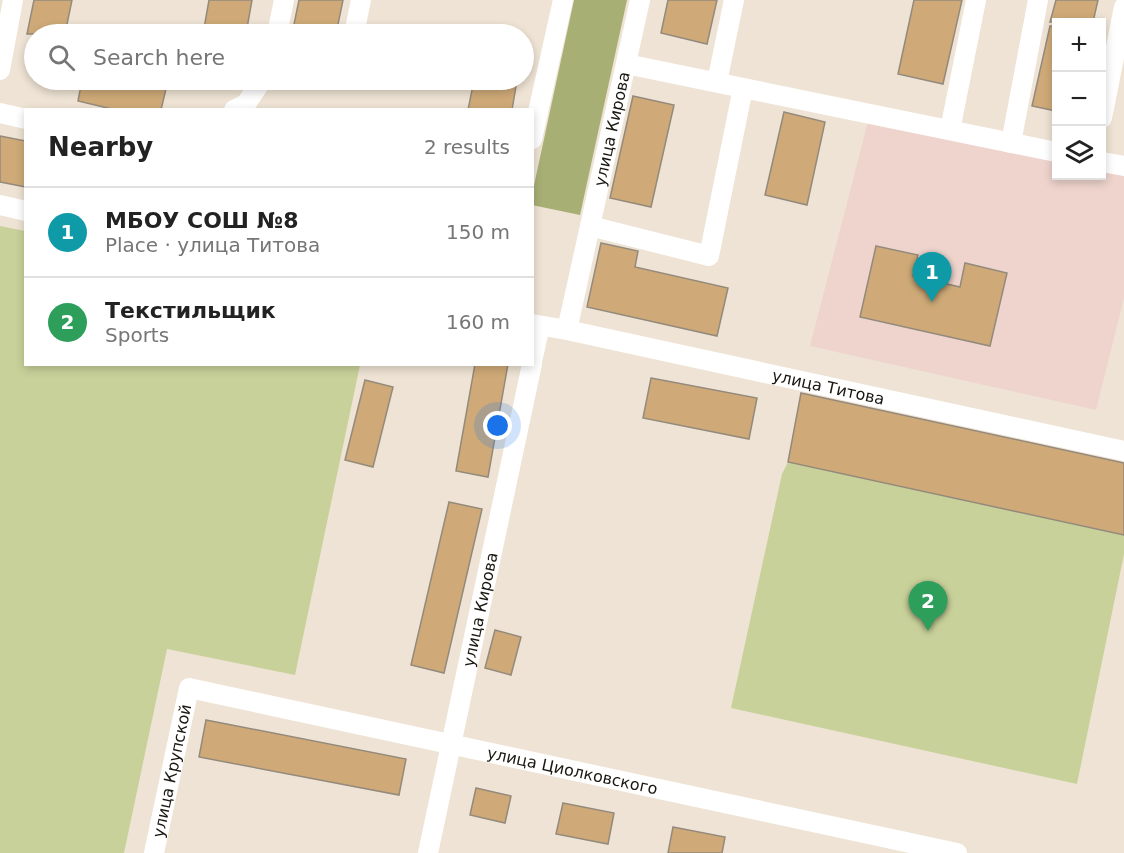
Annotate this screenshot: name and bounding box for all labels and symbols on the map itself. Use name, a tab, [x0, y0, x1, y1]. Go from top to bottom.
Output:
street label: улица Кирова	[590, 70, 633, 188]
pin: 1	[912, 252, 952, 302]
street label: улица Титова	[770, 365, 886, 408]
your location	[483, 411, 512, 440]
street label: улица Кирова	[458, 550, 501, 669]
pin: 2	[908, 582, 948, 631]
street label: улица Крупской	[148, 702, 195, 839]
street label: улица Циолковского	[485, 743, 660, 798]

